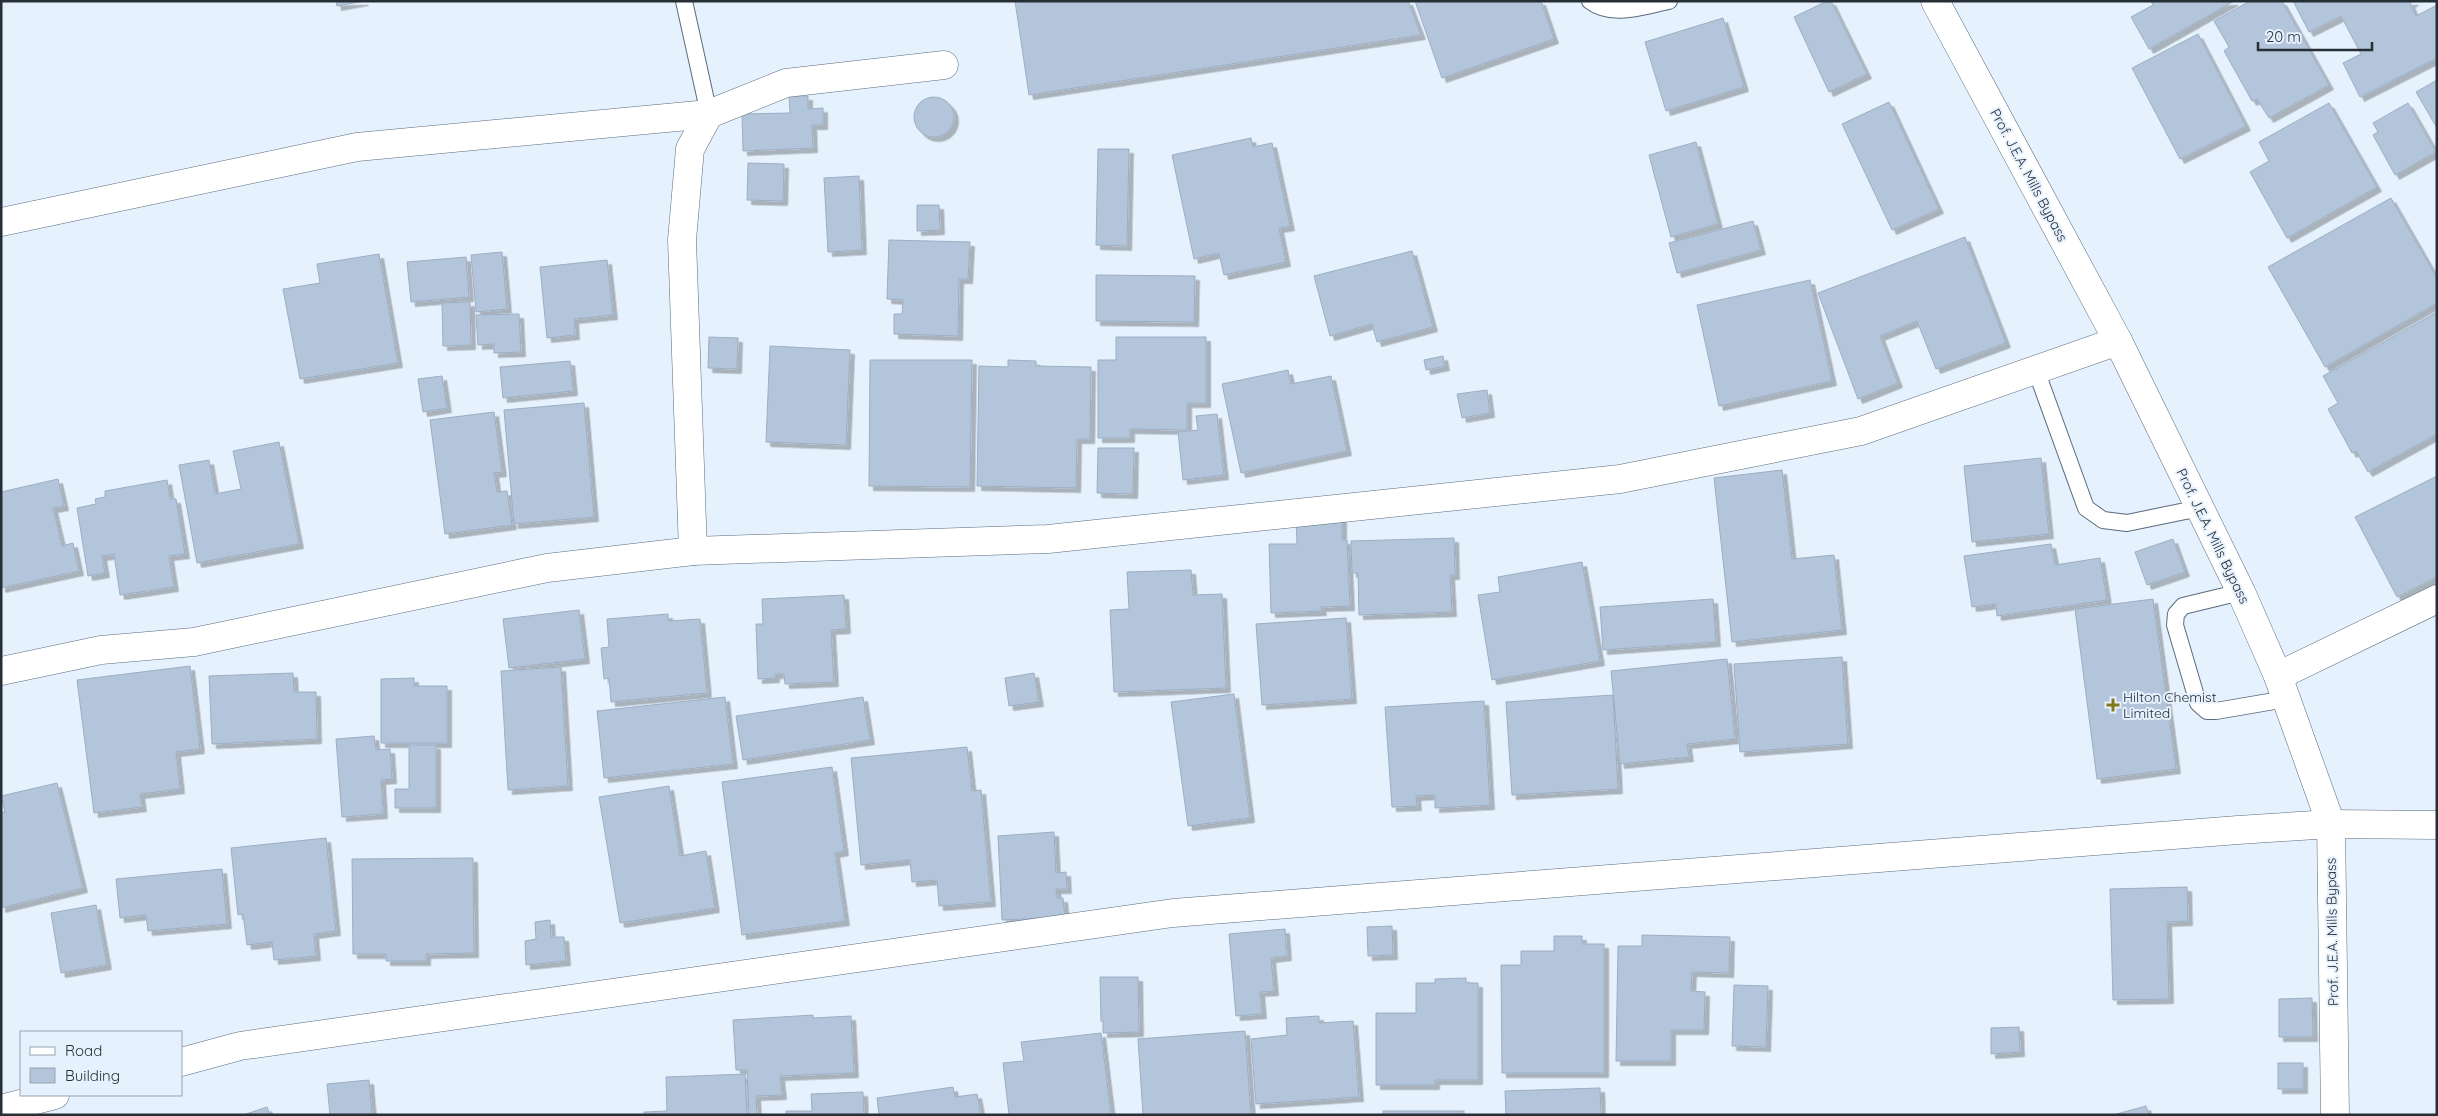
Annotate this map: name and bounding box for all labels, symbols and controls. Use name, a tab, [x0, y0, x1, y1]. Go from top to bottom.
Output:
scale bar	[2258, 20, 2372, 52]
text: 20 m	[2266, 27, 2301, 46]
street label: Prof. J.E.A. Mills Bypass	[1986, 105, 2072, 245]
street label: Prof. J.E.A. Mills Bypass	[2172, 465, 2254, 607]
place label: Hilton Chemist Limited	[2123, 688, 2217, 722]
marker: Hilton Chemist Limited	[2107, 699, 2119, 711]
street label: Prof. J.E.A. Mills Bypass	[2322, 858, 2342, 1006]
legend	[20, 1031, 182, 1096]
text: Road	[65, 1041, 102, 1060]
text: Building	[65, 1066, 120, 1085]

